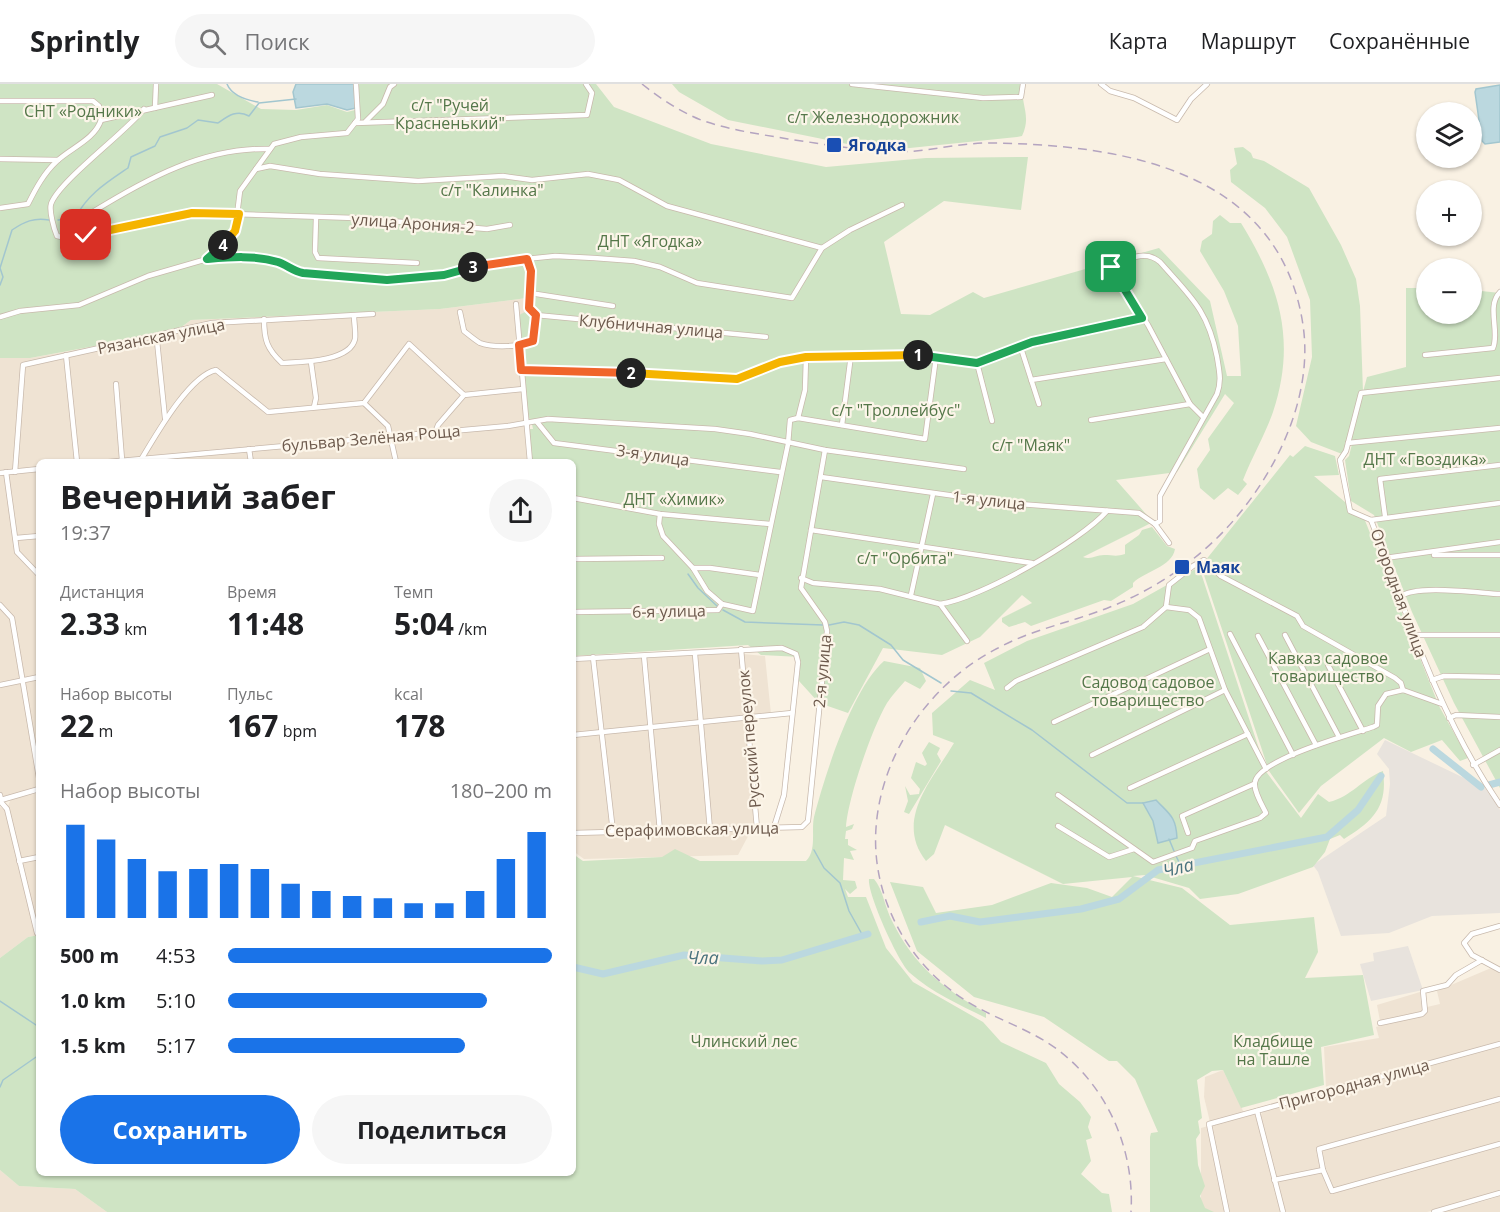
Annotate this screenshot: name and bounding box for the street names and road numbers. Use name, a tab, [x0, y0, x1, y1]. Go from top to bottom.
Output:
street label: улица Арония-2	[351, 208, 475, 238]
street label: Клубничная улица	[578, 309, 724, 343]
street label: Рязанская улица	[95, 313, 227, 359]
street label: бульвар Зелёная Роща	[281, 419, 461, 457]
street label: 3-я улица	[615, 439, 691, 471]
street label: 1-я улица	[951, 485, 1027, 515]
street label: Огородная улица	[1365, 525, 1433, 661]
street label: 6-я улица	[632, 599, 706, 623]
street label: 2-я улица	[808, 633, 836, 709]
street label: Русский переулок	[732, 668, 766, 809]
street label: Серафимовская улица	[605, 816, 779, 842]
street label: Пригородная улица	[1276, 1053, 1432, 1115]

